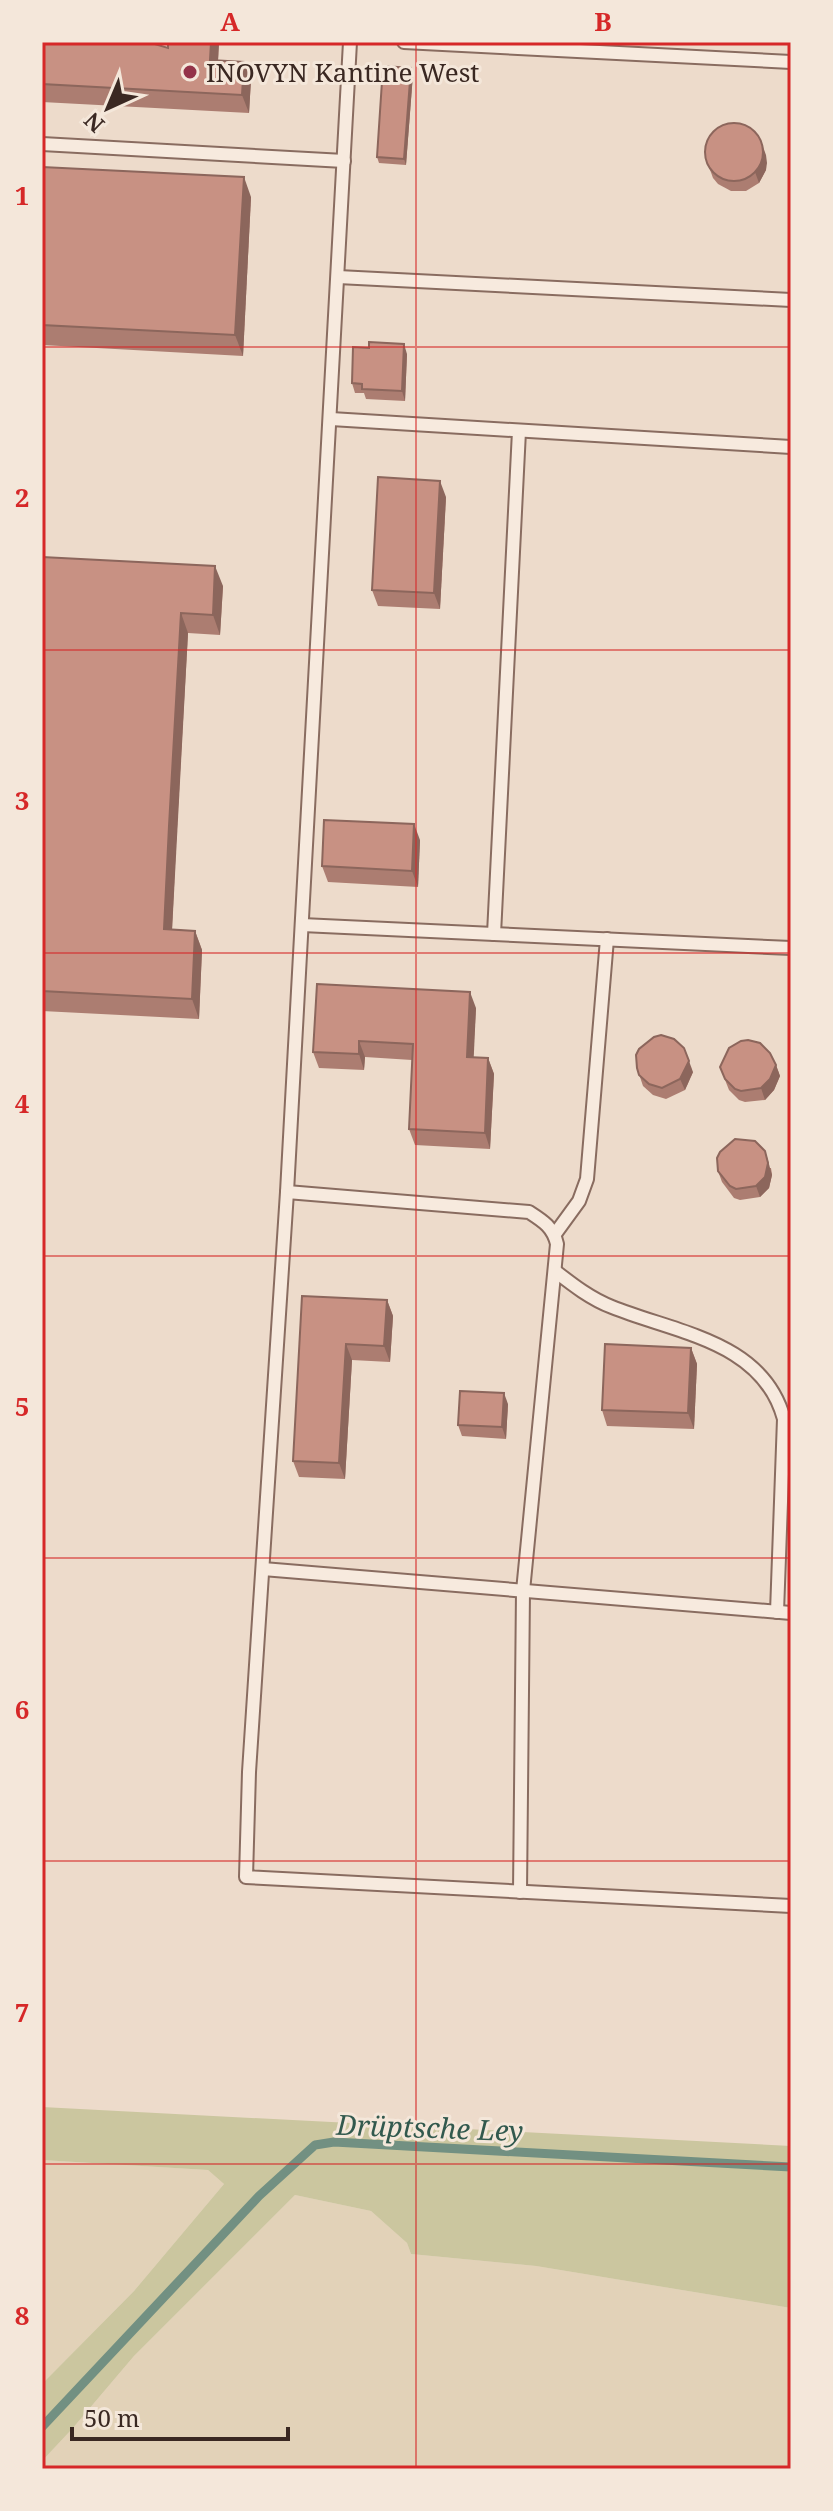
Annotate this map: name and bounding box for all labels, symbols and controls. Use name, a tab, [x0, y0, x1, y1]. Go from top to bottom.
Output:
text: A	[220, 3, 240, 39]
text: B	[594, 3, 612, 39]
place label: INOVYN Kantine West	[206, 54, 480, 90]
marker: INOVYN Kantine West	[181, 63, 199, 81]
north arrow	[68, 68, 148, 148]
text: N	[77, 106, 110, 140]
text: 1	[15, 177, 29, 213]
text: 2	[15, 479, 29, 515]
text: 3	[15, 782, 29, 818]
text: 4	[15, 1085, 30, 1121]
text: 5	[15, 1388, 29, 1424]
text: 6	[15, 1691, 29, 1727]
text: 7	[15, 1994, 29, 2030]
water label: Drüptsche Ley	[335, 2105, 524, 2149]
text: 8	[15, 2297, 29, 2333]
scale bar	[72, 2391, 288, 2441]
text: 50 m	[84, 2401, 140, 2434]

